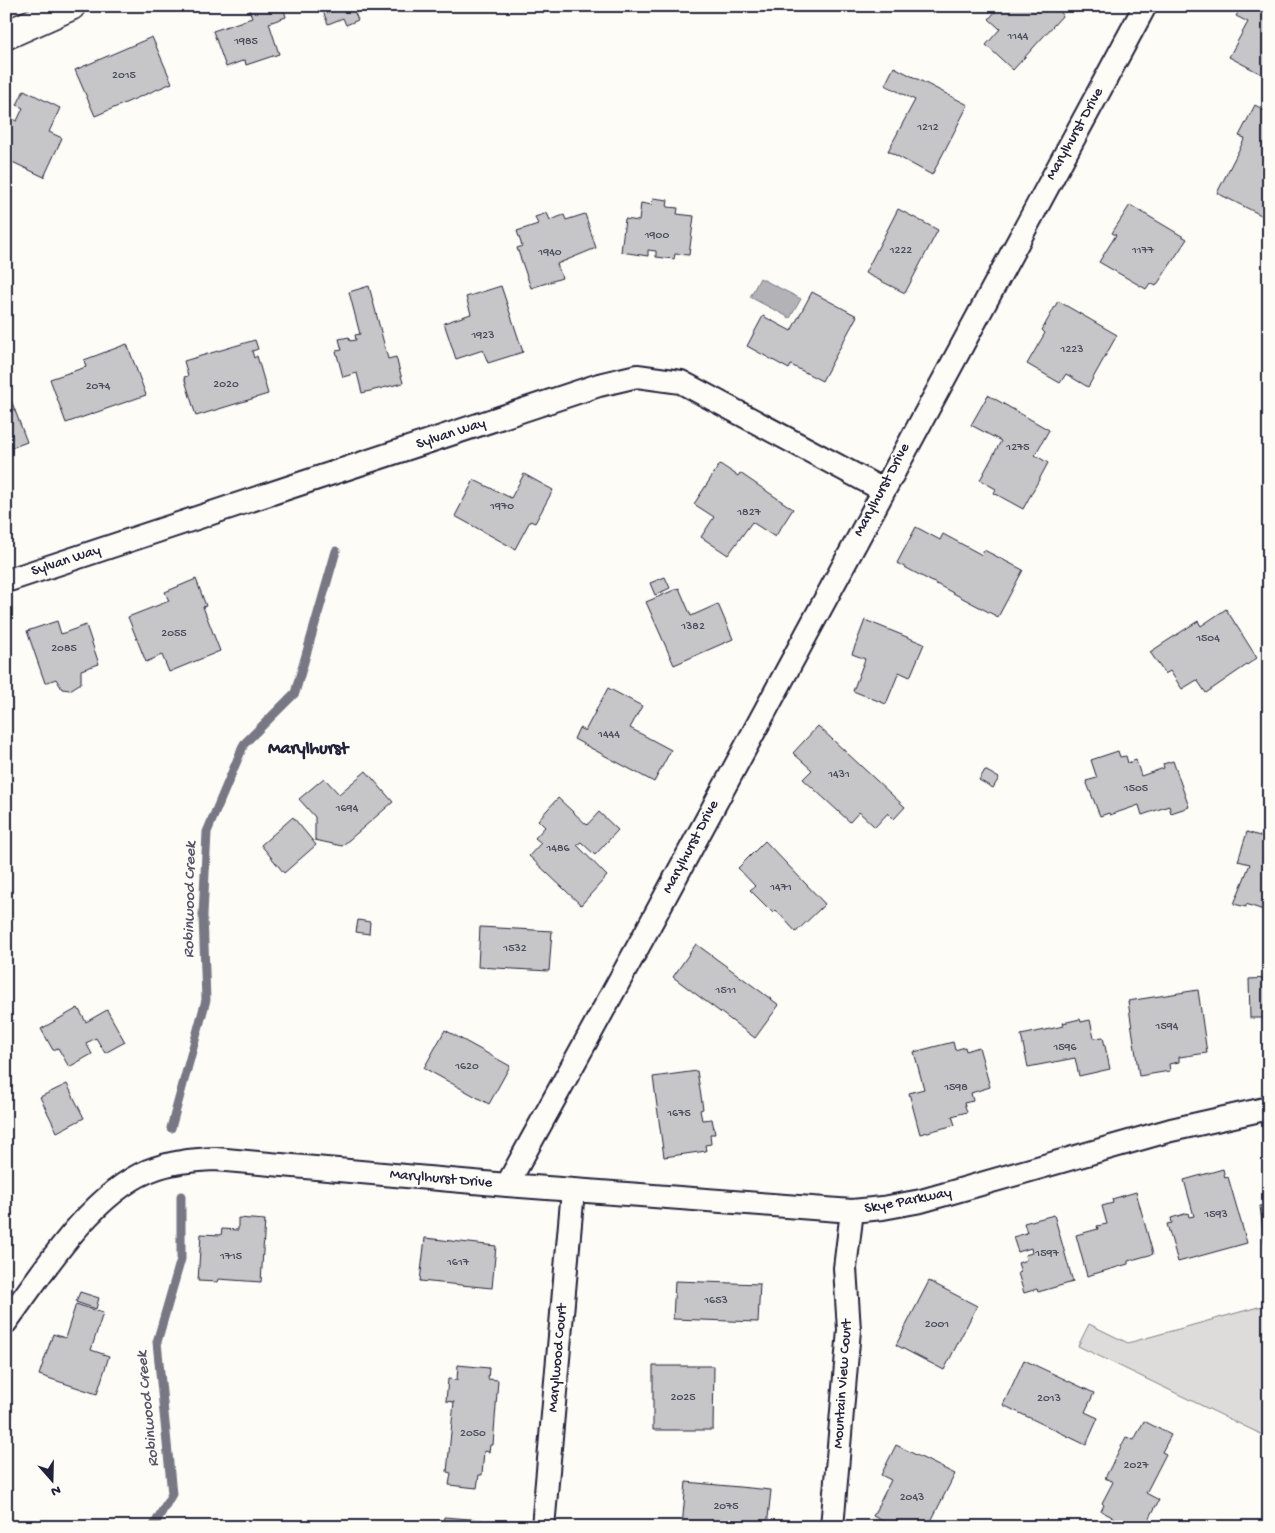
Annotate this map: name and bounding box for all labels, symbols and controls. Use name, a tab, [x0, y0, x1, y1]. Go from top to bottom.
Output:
house number: 1144	[1006, 30, 1029, 44]
house number: 1985	[233, 35, 258, 49]
house number: 2015	[112, 69, 136, 83]
street label: Marylhurst Drive	[1042, 84, 1108, 183]
house number: 1212	[916, 121, 939, 135]
house number: 1900	[644, 229, 669, 243]
house number: 1222	[889, 244, 912, 258]
house number: 1177	[1131, 244, 1155, 258]
house number: 1940	[537, 246, 562, 260]
house number: 1923	[471, 329, 494, 343]
house number: 1223	[1060, 343, 1083, 357]
house number: 2020	[213, 378, 239, 392]
house number: 2074	[86, 380, 111, 394]
street label: Sylvan Way	[414, 414, 488, 454]
street label: Marylhurst Drive	[850, 440, 914, 540]
house number: 1275	[1005, 441, 1030, 455]
house number: 1970	[489, 500, 514, 514]
house number: 1827	[736, 506, 762, 520]
street label: Sylvan Way	[29, 541, 103, 581]
house number: 1382	[680, 620, 705, 634]
house number: 2055	[161, 627, 187, 641]
house number: 1504	[1195, 632, 1220, 646]
house number: 2085	[51, 642, 77, 656]
house number: 1444	[597, 728, 620, 742]
district label: Marylhurst	[268, 739, 350, 760]
house number: 1431	[827, 768, 850, 782]
house number: 1505	[1123, 782, 1148, 796]
street label: Marylhurst Drive	[659, 797, 723, 897]
house number: 1694	[335, 802, 359, 816]
water label: Robinwood Creek	[180, 840, 202, 958]
house number: 1486	[545, 842, 571, 856]
house number: 1471	[769, 881, 792, 895]
house number: 1532	[502, 942, 527, 956]
house number: 1511	[715, 984, 737, 998]
house number: 1594	[1155, 1020, 1179, 1034]
house number: 1596	[1052, 1041, 1078, 1055]
house number: 1620	[454, 1060, 479, 1074]
house number: 1598	[943, 1081, 968, 1095]
house number: 1675	[666, 1107, 691, 1121]
street label: Marylhurst Drive	[389, 1166, 493, 1192]
street label: Skye Parkway	[863, 1184, 954, 1218]
house number: 1593	[1203, 1208, 1228, 1222]
house number: 1597	[1034, 1247, 1059, 1261]
house number: 1715	[219, 1250, 242, 1264]
house number: 1617	[446, 1256, 470, 1270]
house number: 1653	[703, 1294, 728, 1308]
street label: Marylwood Court	[544, 1301, 572, 1413]
street label: Mountain View Court	[830, 1317, 857, 1449]
house number: 2001	[925, 1318, 949, 1332]
water label: Robinwood Creek	[133, 1348, 165, 1468]
house number: 2025	[671, 1391, 695, 1405]
house number: 2013	[1037, 1392, 1061, 1406]
house number: 2050	[460, 1427, 486, 1441]
north arrow	[28, 1456, 78, 1506]
house number: 2027	[1124, 1459, 1149, 1473]
text: N	[48, 1480, 63, 1499]
house number: 2043	[900, 1491, 924, 1505]
house number: 2075	[713, 1500, 739, 1514]

